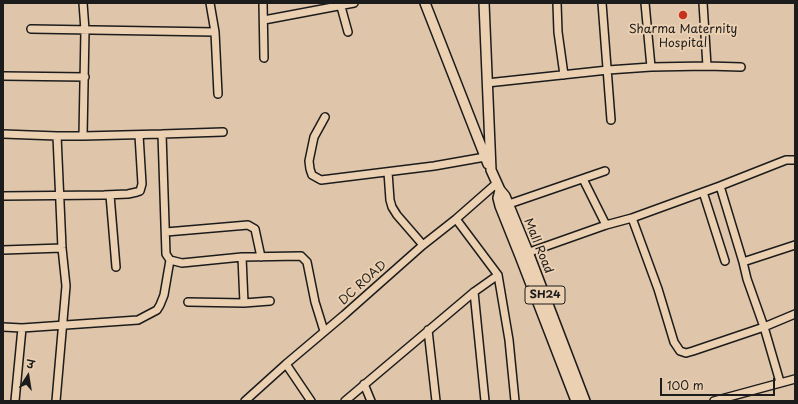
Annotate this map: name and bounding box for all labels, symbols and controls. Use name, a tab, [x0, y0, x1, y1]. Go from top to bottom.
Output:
marker: Sharma Maternity Hospital	[677, 9, 689, 21]
place label: Sharma Maternity Hospital	[629, 23, 737, 51]
street label: Mall Road	[520, 216, 556, 276]
street label: DC ROAD	[336, 258, 390, 308]
road number: SH24	[525, 286, 565, 304]
text: उ	[25, 355, 36, 373]
north arrow	[8, 356, 48, 396]
scale bar	[662, 370, 777, 396]
text: 100 m	[667, 376, 704, 394]

